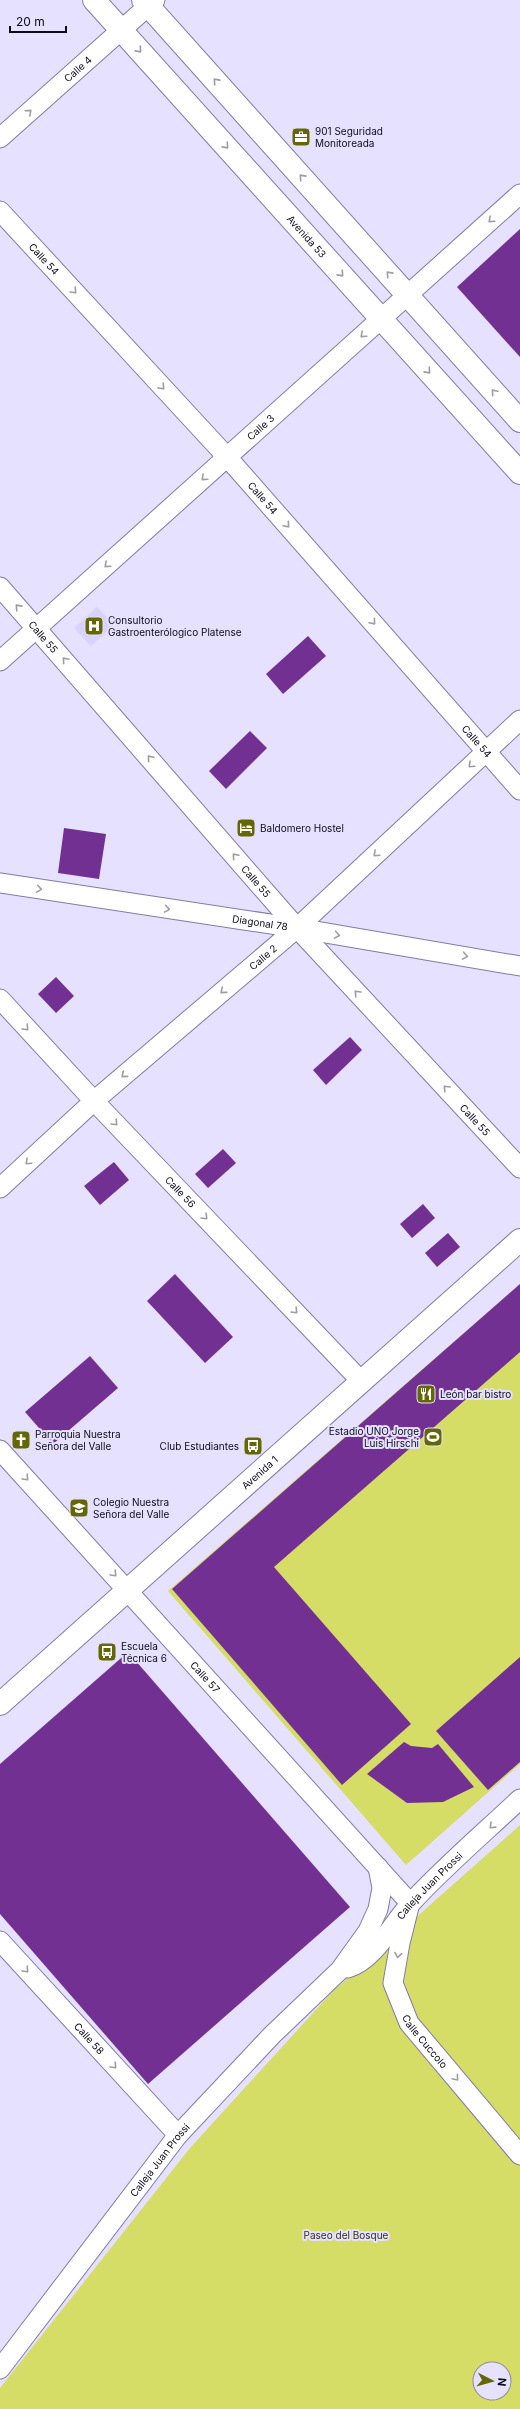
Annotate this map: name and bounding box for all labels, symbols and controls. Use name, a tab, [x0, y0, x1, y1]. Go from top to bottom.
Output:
scale bar	[10, 8, 66, 34]
text: 20 m	[16, 14, 45, 29]
one-way arrow	[134, 45, 142, 53]
street label: Calle 4	[61, 53, 94, 84]
one-way arrow	[213, 78, 220, 85]
one-way arrow	[24, 109, 32, 117]
place label: 901 Seguridad Monitoreada	[315, 125, 383, 149]
office icon: 901 Seguridad Monitoreada	[290, 126, 312, 148]
one-way arrow	[221, 142, 228, 149]
one-way arrow	[300, 175, 307, 182]
street label: Avenida 53	[285, 213, 329, 260]
one-way arrow	[488, 215, 496, 223]
street label: Calle 54	[26, 240, 62, 277]
one-way arrow	[337, 269, 344, 277]
one-way arrow	[387, 271, 394, 279]
one-way arrow	[69, 286, 77, 294]
one-way arrow	[360, 330, 368, 338]
one-way arrow	[424, 366, 431, 374]
one-way arrow	[157, 382, 165, 390]
one-way arrow	[492, 389, 499, 397]
street label: Calle 3	[244, 412, 277, 443]
one-way arrow	[201, 473, 208, 480]
street label: Calle 54	[245, 479, 280, 516]
one-way arrow	[282, 520, 289, 527]
one-way arrow	[104, 560, 112, 567]
one-way arrow	[16, 605, 23, 612]
place label: Consultorio Gastroenterólogico Platense	[108, 614, 242, 638]
hospital icon: Consultorio Gastroenterólogico Platense	[83, 615, 105, 637]
street label: Calle 55	[26, 618, 61, 655]
one-way arrow	[368, 618, 375, 625]
one-way arrow	[62, 657, 69, 665]
street label: Calle 54	[459, 722, 494, 760]
one-way arrow	[147, 756, 154, 763]
one-way arrow	[468, 760, 475, 767]
hotel icon: Baldomero Hostel	[235, 817, 257, 839]
place label: Baldomero Hostel	[260, 822, 344, 834]
one-way arrow	[373, 849, 381, 857]
one-way arrow	[233, 854, 240, 861]
street label: Calle 55	[239, 863, 273, 900]
one-way arrow	[35, 884, 42, 893]
one-way arrow	[164, 904, 170, 913]
street label: Diagonal 78	[231, 912, 289, 933]
one-way arrow	[334, 930, 340, 939]
street label: Calle 2	[247, 942, 279, 972]
one-way arrow	[462, 952, 468, 960]
one-way arrow	[221, 987, 228, 994]
one-way arrow	[355, 990, 362, 998]
one-way arrow	[22, 1023, 29, 1031]
one-way arrow	[121, 1070, 129, 1077]
one-way arrow	[443, 1085, 451, 1093]
street label: Calle 55	[458, 1102, 493, 1138]
one-way arrow	[110, 1118, 118, 1126]
one-way arrow	[25, 1157, 32, 1164]
street label: Calle 56	[163, 1174, 198, 1210]
one-way arrow	[200, 1212, 208, 1220]
one-way arrow	[290, 1306, 298, 1314]
restaurant icon: León bar bistro	[415, 1383, 437, 1405]
place label: León bar bistro	[440, 1388, 511, 1400]
place label: Estadio UNO Jorge Luis Hirschi	[329, 1425, 419, 1449]
sports icon: Estadio UNO Jorge Luis Hirschi	[422, 1426, 444, 1448]
place label: Parroquia Nuestra Señora del Valle	[35, 1428, 121, 1452]
church icon: Parroquia Nuestra Señora del Valle	[10, 1429, 32, 1451]
bus stop icon: Club Estudiantes	[242, 1435, 264, 1457]
place label: Club Estudiantes	[160, 1440, 239, 1452]
street label: Avenida 1	[239, 1453, 280, 1492]
one-way arrow	[22, 1474, 29, 1481]
place label: Colegio Nuestra Señora del Valle	[93, 1496, 169, 1520]
school or university icon: Colegio Nuestra Señora del Valle	[68, 1497, 90, 1519]
one-way arrow	[110, 1569, 117, 1577]
place label: Escuela Técnica 6	[121, 1640, 167, 1664]
bus stop icon: Escuela Técnica 6	[96, 1641, 118, 1663]
street label: Calle 57	[188, 1659, 223, 1695]
one-way arrow	[489, 1821, 497, 1828]
street label: Calleja Juan Prossi	[394, 1849, 465, 1922]
one-way arrow	[394, 1952, 403, 1958]
one-way arrow	[22, 1965, 29, 1973]
street label: Calle Cuccolo	[400, 2013, 450, 2070]
street label: Calle 58	[72, 2020, 107, 2057]
one-way arrow	[109, 2061, 117, 2069]
one-way arrow	[451, 2074, 458, 2081]
street label: Calleja Juan Prossi	[127, 2121, 192, 2199]
park label: Paseo del Bosque	[304, 2229, 389, 2241]
north arrow	[472, 2361, 512, 2401]
text: N	[495, 2377, 509, 2387]

